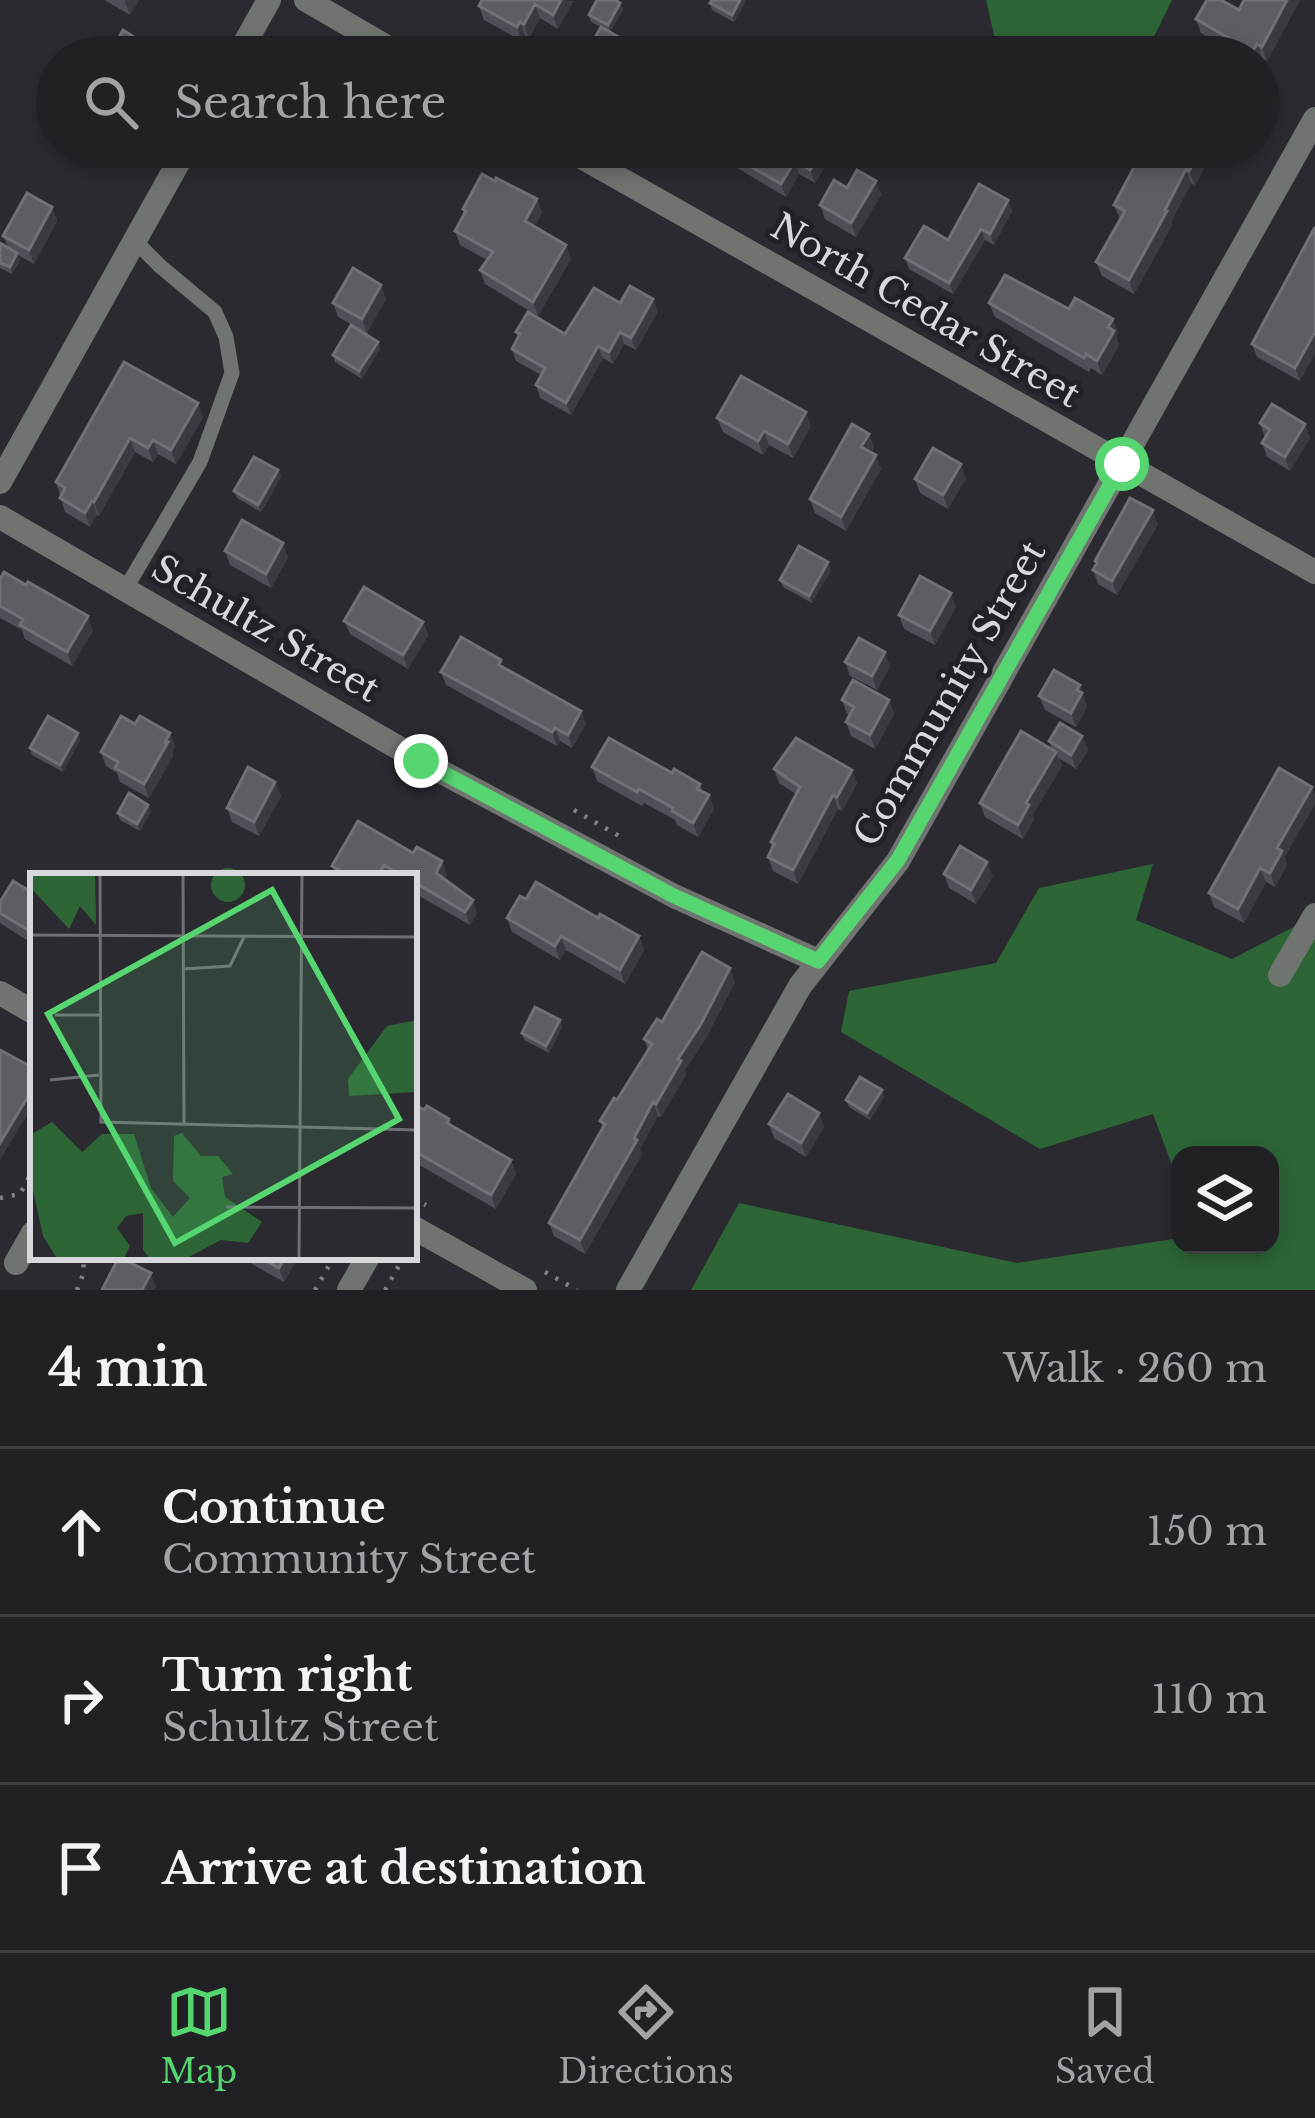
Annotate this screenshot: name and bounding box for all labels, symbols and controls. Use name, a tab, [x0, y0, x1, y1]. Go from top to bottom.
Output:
search box	[36, 36, 1279, 168]
icon: search	[78, 69, 144, 135]
text: Search here	[174, 74, 446, 130]
street label: North Cedar Street	[763, 204, 1089, 417]
route start	[1095, 437, 1149, 491]
street label: Community Street	[844, 532, 1055, 854]
street label: Schultz Street	[144, 545, 388, 712]
route end	[394, 734, 448, 788]
inset map	[30, 873, 417, 1260]
map controls	[1171, 1146, 1279, 1254]
button: layers	[1171, 1146, 1279, 1254]
text: 4 min	[48, 1337, 207, 1400]
text: Walk · 260 m	[1003, 1344, 1267, 1393]
text: Continue	[162, 1479, 386, 1535]
icon: ahead	[48, 1499, 114, 1565]
text: 150 m	[1147, 1507, 1267, 1556]
text: Community Street	[162, 1535, 536, 1584]
text: Turn right	[162, 1647, 412, 1703]
icon: right	[48, 1667, 114, 1733]
text: 110 m	[1151, 1675, 1267, 1724]
text: Schultz Street	[162, 1703, 439, 1752]
icon: arrive	[48, 1835, 114, 1901]
text: Arrive at destination	[162, 1840, 646, 1896]
tab: Map	[161, 1979, 237, 2092]
tab: Directions	[558, 1979, 734, 2092]
tab: Saved	[1055, 1979, 1154, 2092]

